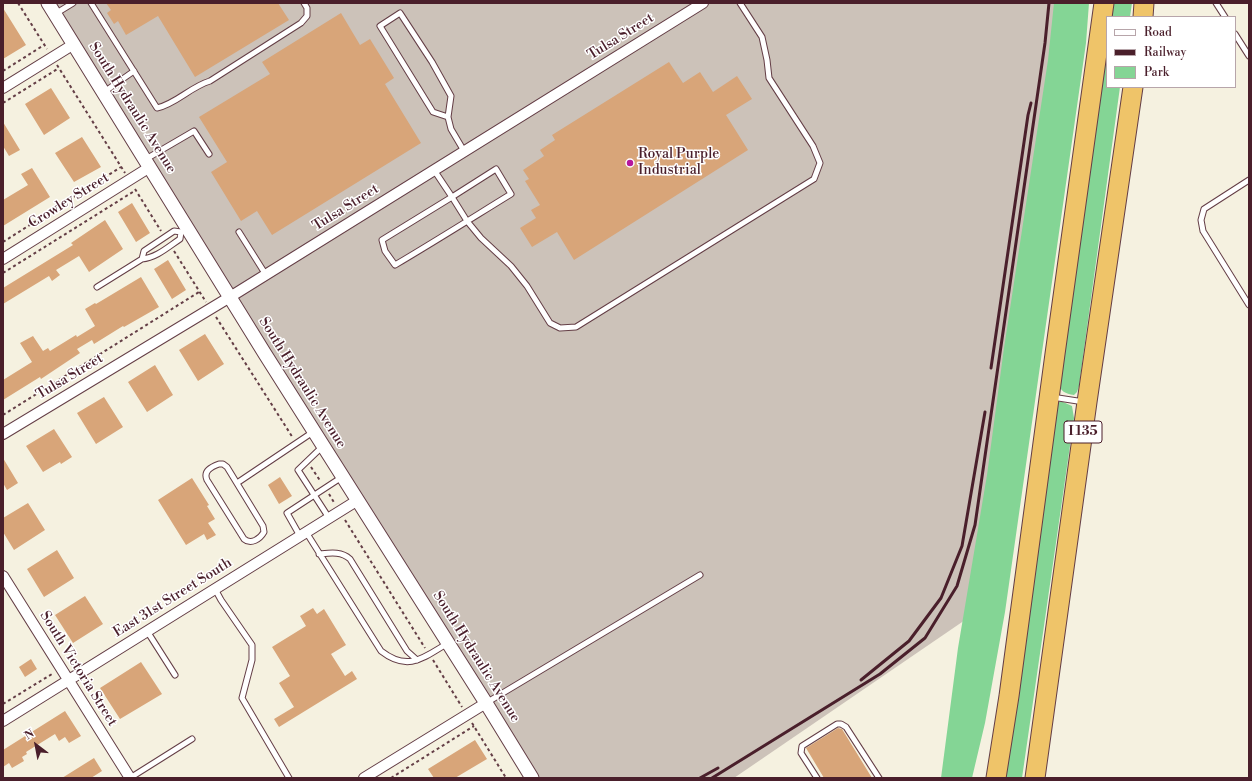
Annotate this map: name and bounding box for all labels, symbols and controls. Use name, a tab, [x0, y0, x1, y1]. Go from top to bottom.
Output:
street label: Tulsa Street	[585, 10, 657, 64]
legend	[1106, 16, 1236, 88]
text: Road	[1144, 25, 1172, 40]
street label: South Hydraulic Avenue	[85, 39, 179, 177]
text: Railway	[1144, 45, 1186, 60]
text: Park	[1144, 65, 1169, 80]
place label: Royal Purple Industrial	[638, 147, 719, 180]
marker: Royal Purple Industrial	[625, 158, 635, 168]
street label: Crowley Street	[26, 170, 112, 232]
street label: Tulsa Street	[310, 181, 382, 235]
street label: South Hydraulic Avenue	[255, 314, 349, 452]
street label: Tulsa Street	[34, 351, 106, 403]
road number: I 135	[1064, 421, 1102, 443]
street label: East 31st Street South	[111, 555, 235, 641]
street label: South Hydraulic Avenue	[429, 588, 523, 726]
street label: South Victoria Street	[36, 608, 120, 730]
north arrow	[16, 725, 56, 765]
text: N	[22, 727, 37, 743]

